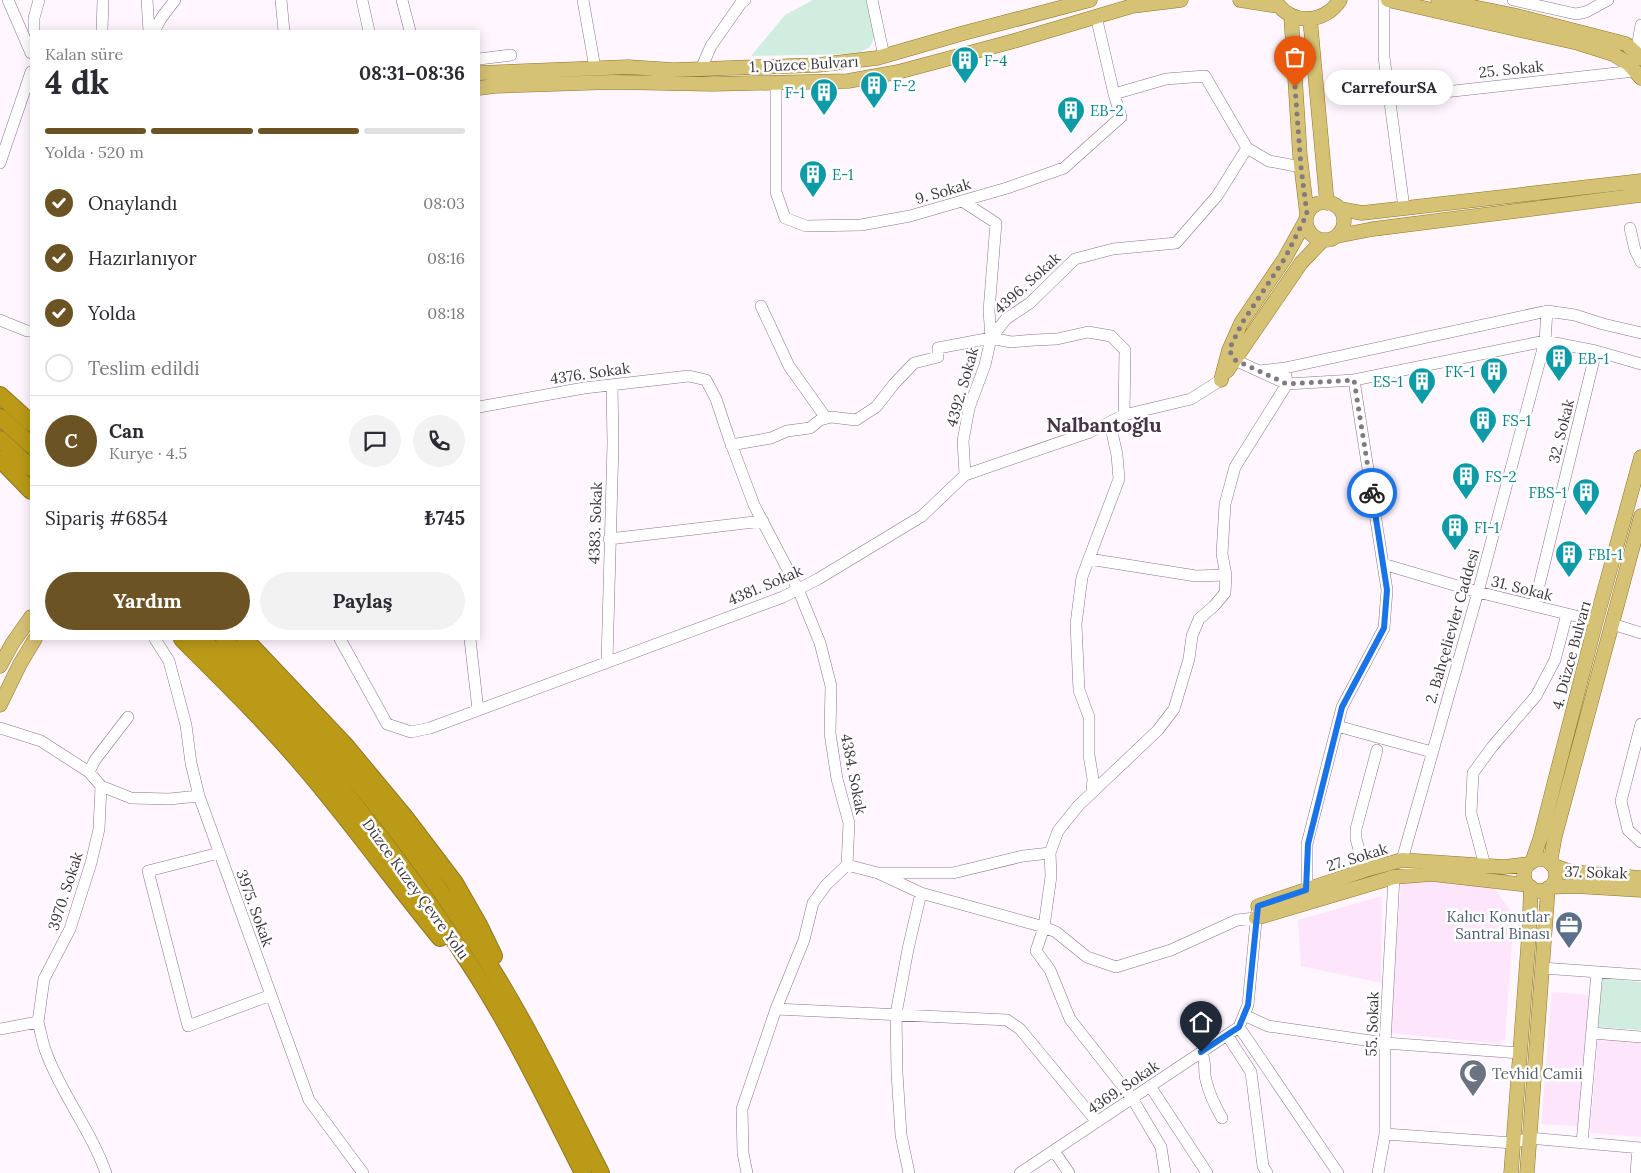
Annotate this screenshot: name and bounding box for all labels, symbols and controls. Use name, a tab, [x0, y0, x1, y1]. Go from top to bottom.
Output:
pin	[1274, 36, 1316, 87]
icon: bag	[1281, 43, 1309, 71]
text: Kalan süre	[45, 44, 123, 64]
building icon: F-4	[950, 45, 980, 84]
place label: F-4	[984, 51, 1007, 70]
street label: 1. Düzce Bulvarı	[749, 52, 859, 76]
street label: 25. Sokak	[1478, 56, 1544, 82]
text: 08:31–08:36	[359, 61, 465, 85]
text: 4 dk	[45, 62, 109, 103]
building icon: F-2	[859, 70, 889, 109]
callout: CarrefourSA	[1325, 70, 1452, 104]
place label: F-2	[893, 76, 916, 95]
building icon: F-1	[809, 77, 839, 116]
text: CarrefourSA	[1341, 77, 1437, 97]
place label: F-1	[785, 83, 805, 102]
building icon: EB-2	[1056, 95, 1086, 134]
place label: EB-2	[1090, 101, 1124, 120]
text: Yolda · 520 m	[45, 142, 144, 162]
building icon: E-1	[798, 159, 828, 198]
place label: E-1	[832, 165, 853, 184]
street label: 9. Sokak	[913, 174, 973, 208]
icon: check	[45, 189, 73, 217]
text: Onaylandı	[88, 191, 177, 215]
text: 08:03	[423, 193, 465, 213]
icon: check	[45, 244, 73, 272]
text: Hazırlanıyor	[88, 246, 197, 270]
text: 08:16	[427, 248, 465, 268]
street label: 4396. Sokak	[990, 248, 1064, 318]
icon: check	[45, 299, 73, 327]
text: Yolda	[88, 301, 136, 325]
text: 08:18	[427, 303, 465, 323]
building icon: EB-1	[1544, 343, 1574, 382]
street label: 4392. Sokak	[942, 345, 982, 429]
place label: EB-1	[1578, 349, 1609, 368]
text: Teslim edildi	[88, 356, 200, 380]
building icon: FK-1	[1479, 356, 1509, 395]
street label: 4376. Sokak	[549, 358, 631, 388]
place label: FK-1	[1445, 362, 1475, 381]
building icon: ES-1	[1407, 366, 1437, 405]
place label: ES-1	[1373, 372, 1403, 391]
street label: 32. Sokak	[1544, 397, 1578, 465]
building icon: FS-1	[1468, 405, 1498, 444]
place label: FS-1	[1502, 411, 1531, 430]
district label: Nalbantoğlu	[1046, 412, 1162, 437]
button: chat	[349, 415, 401, 467]
button: phone	[413, 415, 465, 467]
text: Can	[109, 419, 144, 443]
text: C	[64, 429, 78, 453]
text: Kurye · 4.5	[109, 443, 187, 463]
building icon: FS-2	[1451, 461, 1481, 500]
place label: FS-2	[1485, 467, 1517, 486]
courier	[1347, 468, 1397, 518]
building icon: FBS-1	[1571, 477, 1601, 516]
icon: bike	[1358, 479, 1386, 507]
street label: 4383. Sokak	[584, 482, 606, 564]
place label: FBS-1	[1529, 483, 1567, 502]
text: Sipariş #6854	[45, 506, 168, 530]
text: ₺745	[425, 506, 465, 530]
building icon: FI-1	[1440, 512, 1470, 551]
place label: FI-1	[1474, 518, 1499, 537]
building icon: FBI-1	[1554, 539, 1584, 578]
place label: FBI-1	[1588, 545, 1623, 564]
street label: 2. Bahçelievler Caddesi	[1421, 547, 1483, 705]
street label: 4381. Sokak	[725, 561, 805, 609]
street label: 31. Sokak	[1489, 571, 1555, 605]
button: Yardım	[45, 572, 250, 630]
button: Paylaş	[260, 572, 465, 630]
street label: 4. Düzce Bulvarı	[1547, 599, 1595, 711]
street label: 4384. Sokak	[837, 732, 871, 816]
street label: Düzce Kuzey Çevre Yolu	[359, 815, 473, 963]
street label: 27. Sokak	[1324, 839, 1390, 875]
street label: 3970. Sokak	[43, 849, 87, 933]
street label: 37. Sokak	[1564, 861, 1628, 883]
street label: 3975. Sokak	[232, 867, 278, 949]
place label: Kalıcı Konutlar Santral Binası	[1447, 907, 1550, 943]
office icon: Kalıcı Konutlar Santral Binası	[1554, 910, 1584, 949]
street label: 55. Sokak	[1361, 991, 1383, 1057]
pin	[1180, 1001, 1222, 1052]
icon: home	[1187, 1008, 1215, 1036]
street label: 4369. Sokak	[1084, 1056, 1162, 1118]
mosque icon: Tevhid Camii	[1458, 1058, 1488, 1097]
place label: Tevhid Camii	[1492, 1064, 1583, 1083]

